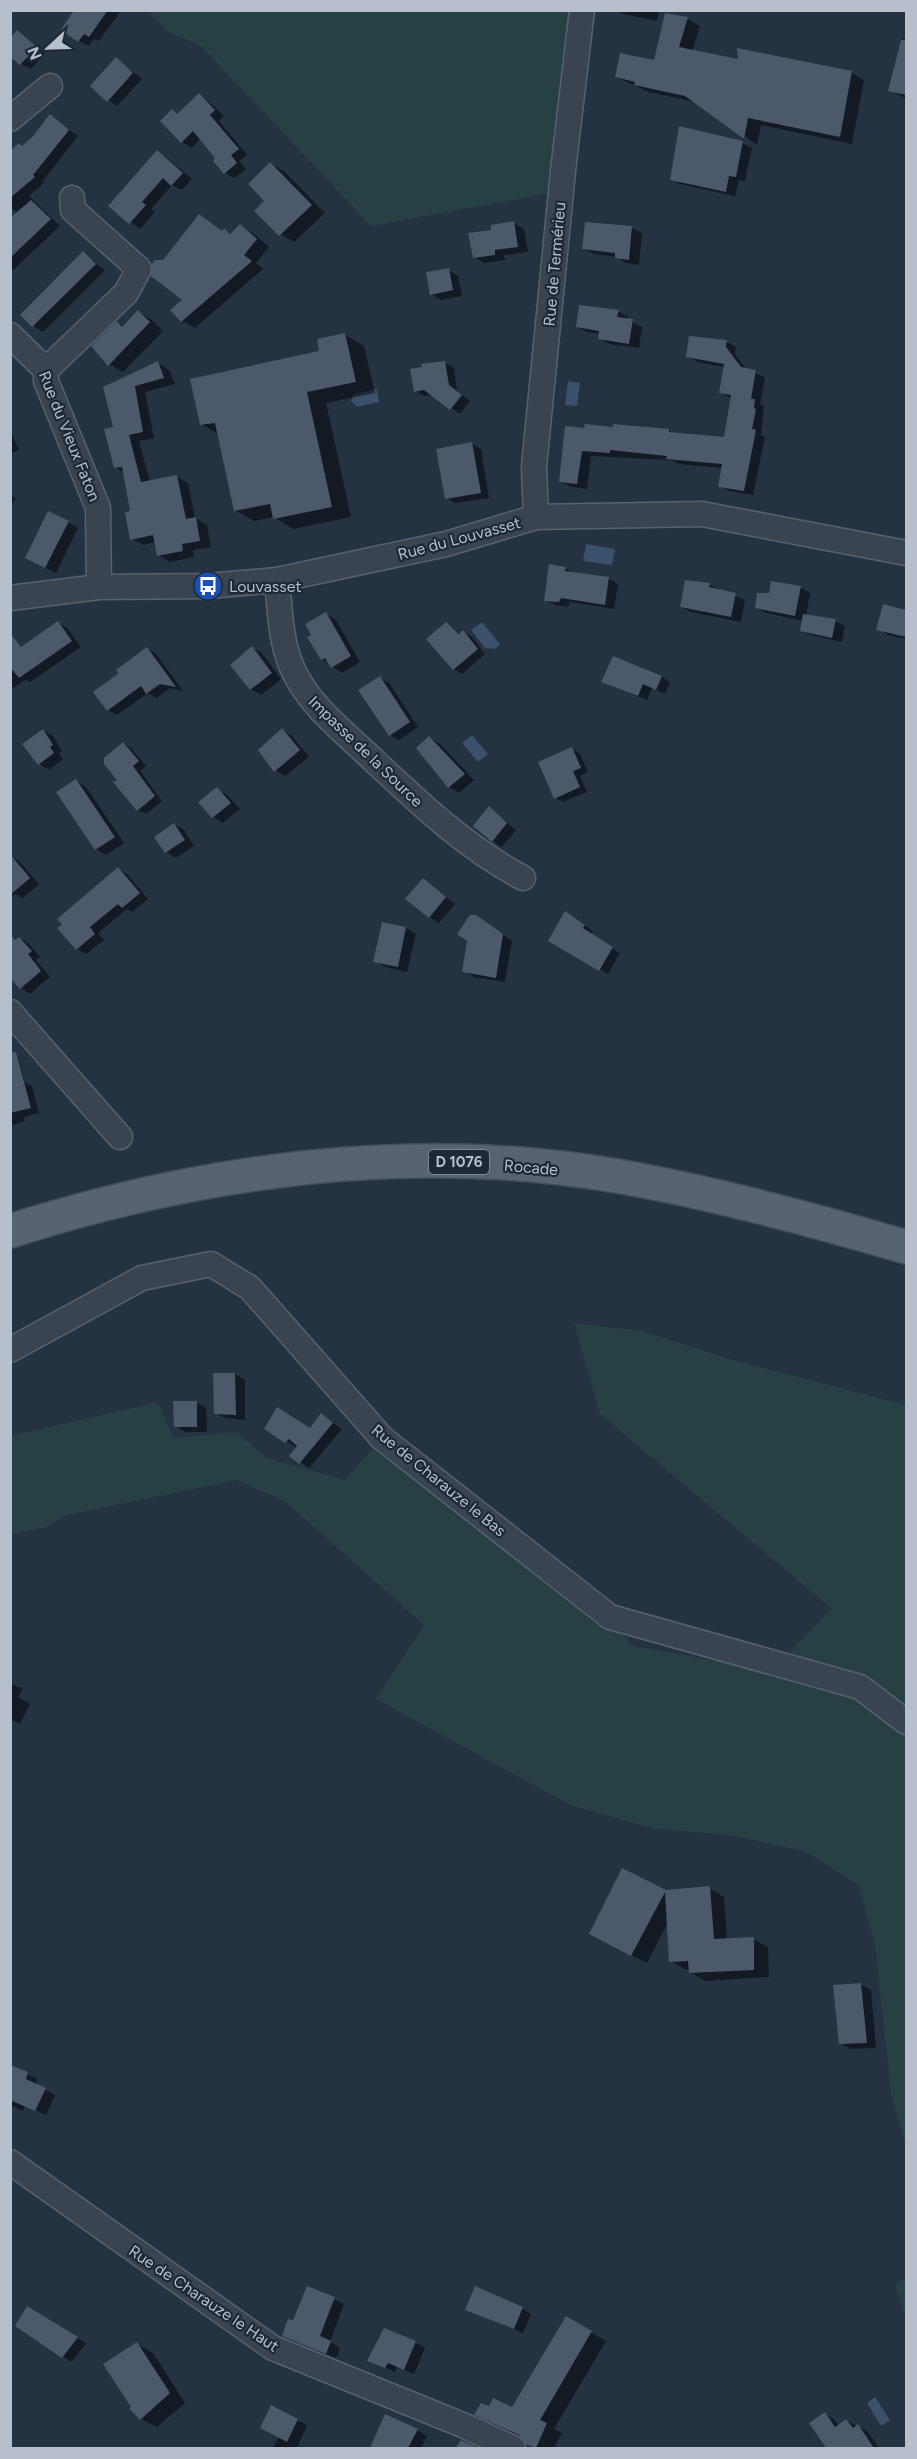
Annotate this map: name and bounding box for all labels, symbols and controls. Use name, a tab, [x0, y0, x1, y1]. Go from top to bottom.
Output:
north arrow	[18, 18, 78, 78]
text: N	[23, 44, 46, 63]
street label: Rue de Termérieu	[540, 201, 569, 327]
street label: Rue du Vieux Faton	[35, 368, 104, 504]
street label: Rue du Louvasset	[396, 513, 523, 564]
bus stop icon: Louvasset	[192, 570, 224, 602]
place label: Louvasset	[229, 577, 302, 596]
street label: Impasse de la Source	[304, 692, 427, 811]
road number: D 1076	[429, 1150, 489, 1174]
street label: Rocade	[503, 1156, 559, 1179]
street label: Rue de Charauze le Bas	[368, 1420, 510, 1540]
street label: Rue de Charauze le Haut	[125, 2241, 282, 2356]

